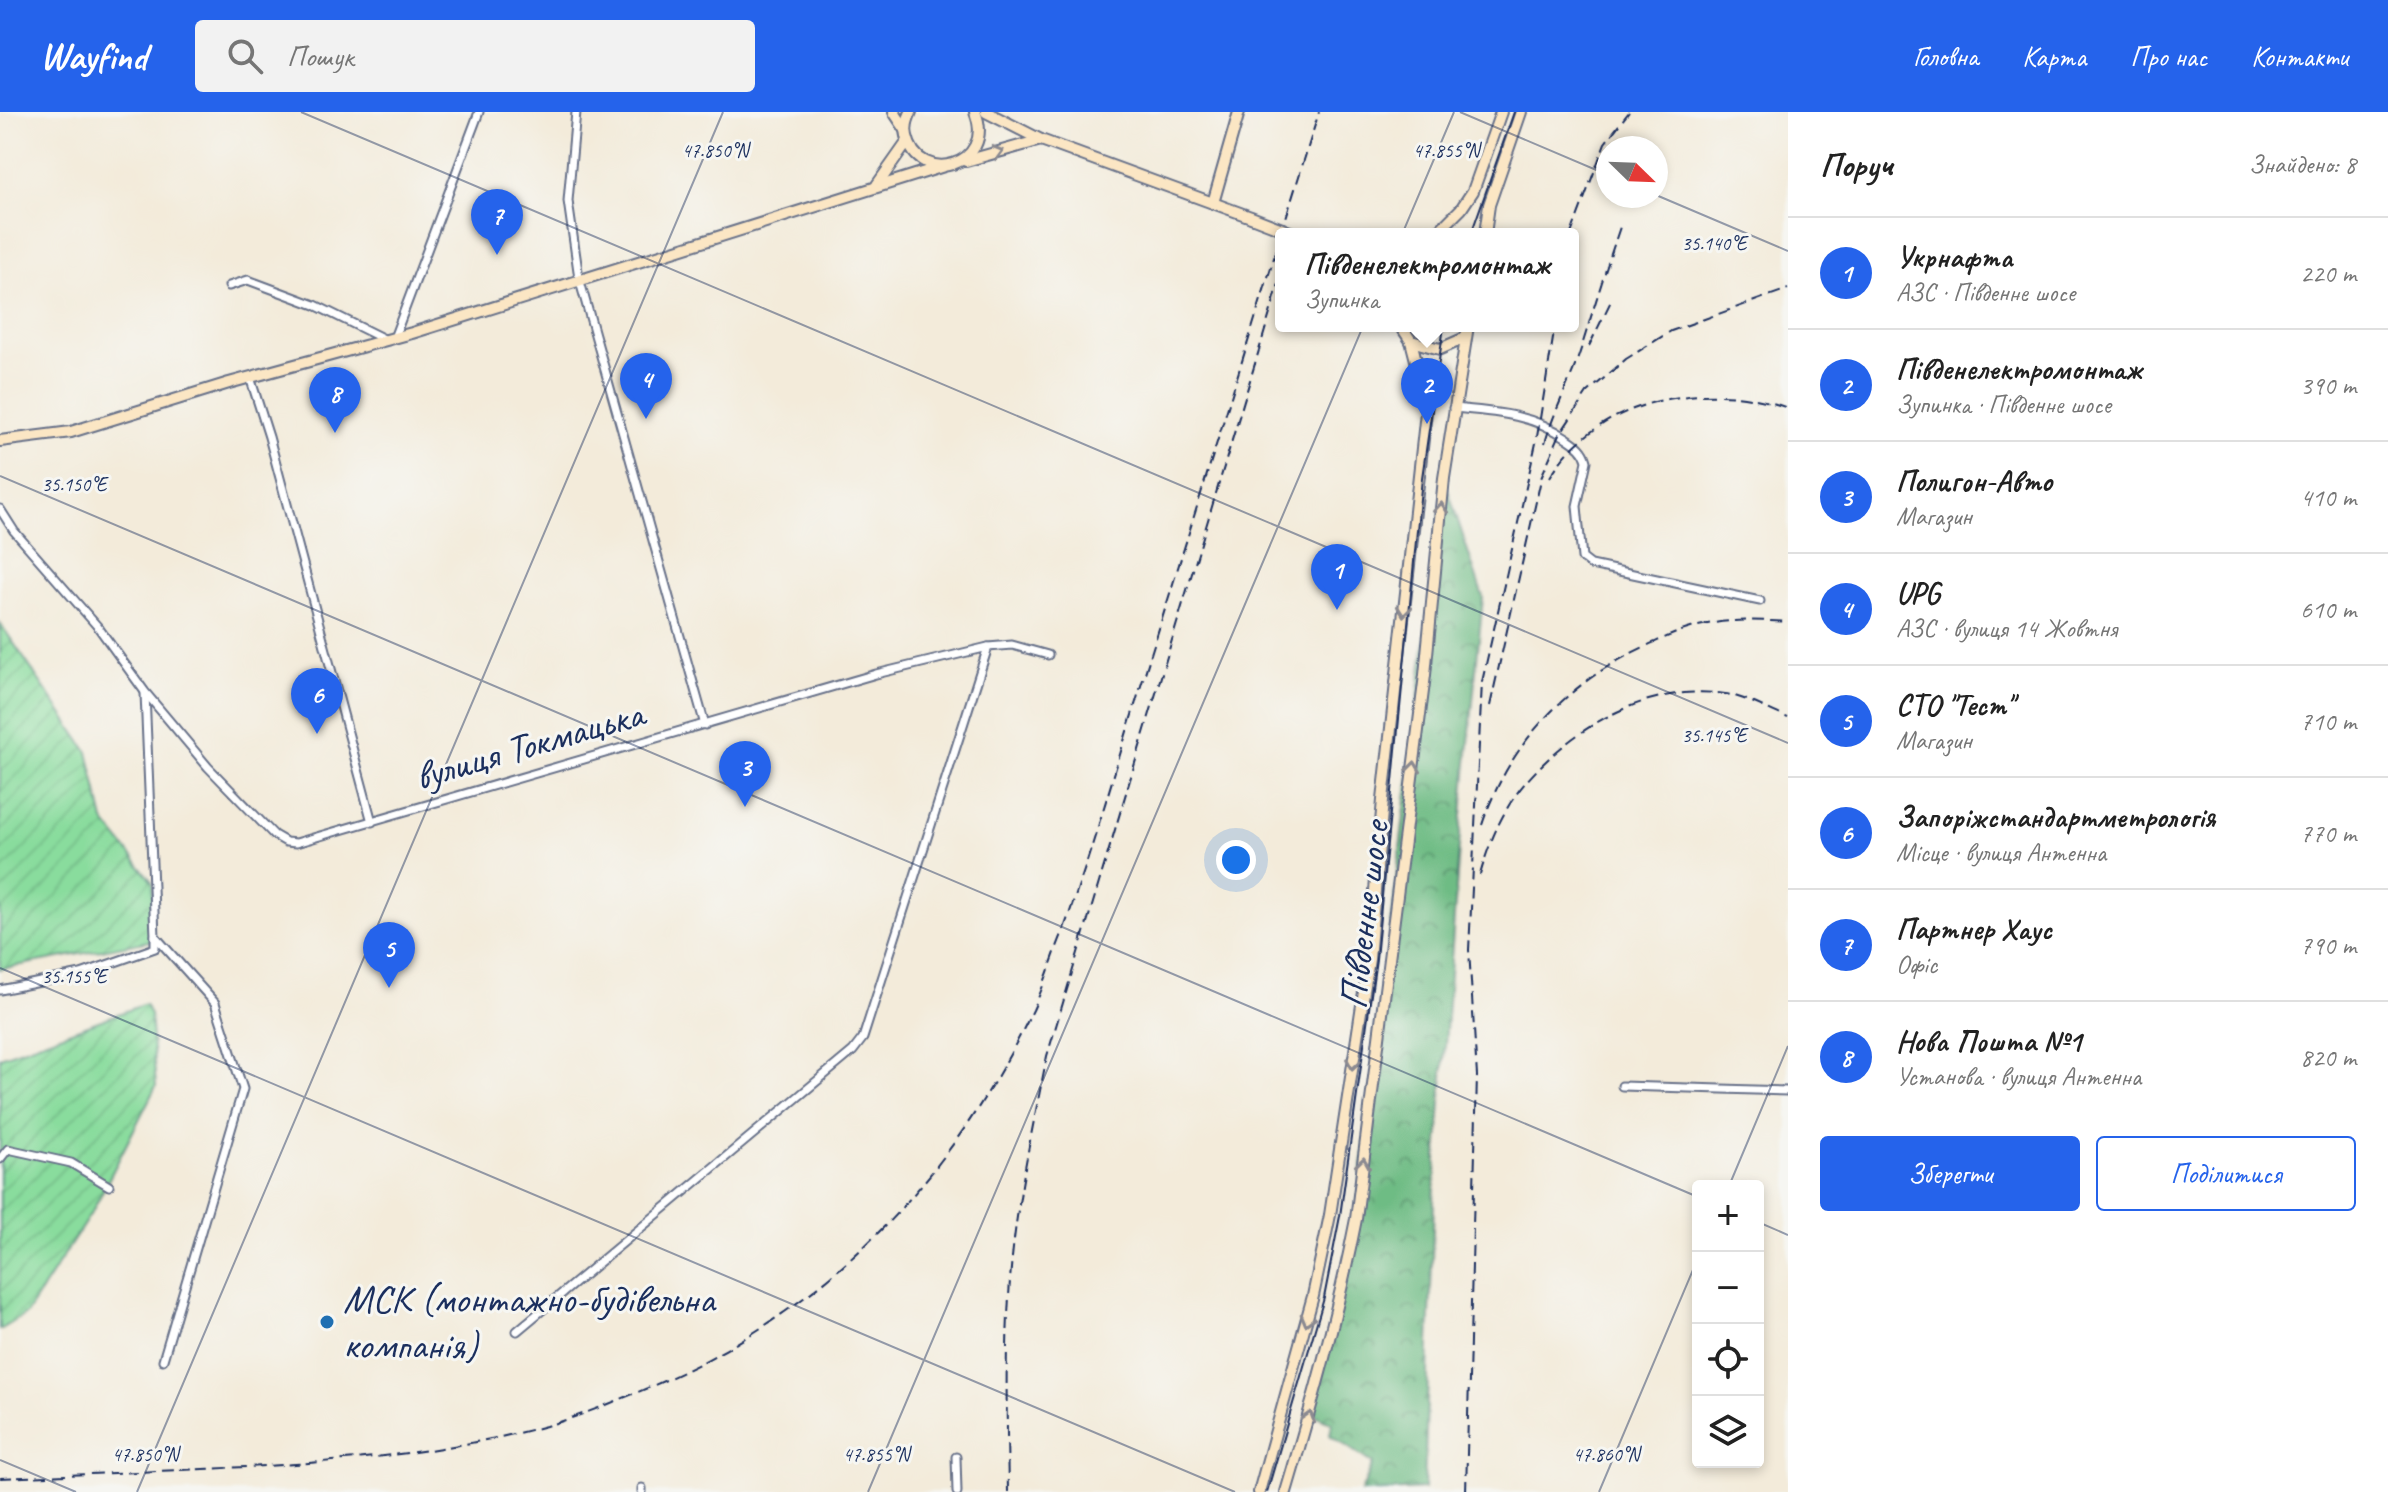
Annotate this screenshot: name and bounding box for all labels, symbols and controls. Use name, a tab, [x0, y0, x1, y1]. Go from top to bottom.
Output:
search box	[195, 20, 755, 92]
text: Wayfind	[40, 33, 147, 80]
icon: search	[223, 34, 267, 78]
text: Пошук	[287, 37, 354, 75]
text: Головна	[1913, 39, 1978, 74]
text: Карта	[2022, 39, 2086, 74]
text: Про нас	[2130, 39, 2207, 74]
text: Контакти	[2251, 39, 2348, 74]
north arrow	[1596, 136, 1668, 208]
text: 47.850°N	[682, 138, 751, 163]
text: 47.855°N	[1413, 138, 1482, 163]
text: Поруч	[1820, 143, 1893, 186]
one-way arrow	[990, 145, 1004, 161]
text: Знайдено: 8	[2249, 148, 2356, 181]
pin: 7	[471, 189, 523, 255]
popup	[1275, 228, 1579, 332]
text: 35.140°E	[1681, 231, 1749, 256]
text: Укрнафта	[1896, 238, 2012, 276]
text: Південелектромонтаж	[1304, 245, 1550, 283]
text: 1	[1840, 257, 1852, 290]
text: 220 m	[2300, 257, 2356, 290]
text: АЗС · Південне шосе	[1896, 276, 2075, 309]
text: Зупинка	[1304, 283, 1379, 316]
text: Південелектромонтаж	[1896, 350, 2142, 388]
pin: 4	[620, 353, 672, 419]
pin: 2	[1401, 358, 1453, 424]
pin: 8	[309, 367, 361, 433]
text: 2	[1840, 369, 1852, 402]
text: 390 m	[2300, 369, 2356, 402]
text: Зупинка · Південне шосе	[1896, 388, 2111, 421]
text: Полигон-Авто	[1896, 462, 2052, 500]
text: 35.150°E	[41, 472, 109, 497]
text: 3	[1840, 481, 1852, 514]
text: 410 m	[2300, 481, 2356, 514]
text: Магазин	[1896, 500, 1972, 533]
one-way arrow	[1432, 501, 1449, 514]
pin: 1	[1311, 544, 1363, 610]
text: UPG	[1896, 574, 1940, 612]
text: 4	[1840, 593, 1852, 626]
text: 610 m	[2300, 593, 2356, 626]
one-way arrow	[1396, 605, 1413, 618]
text: АЗС · вулиця 14 Жовтня	[1896, 612, 2117, 645]
pin: 6	[291, 668, 343, 734]
text: СТО "Тест"	[1896, 686, 2013, 724]
street label: вулиця Токмацька	[409, 688, 652, 801]
text: 5	[1840, 705, 1852, 738]
text: 710 m	[2300, 705, 2356, 738]
text: 35.145°E	[1681, 723, 1749, 748]
text: Магазин	[1896, 724, 1972, 757]
pin: 3	[719, 741, 771, 807]
one-way arrow	[1406, 760, 1423, 773]
text: Запоріжстандартметрологія	[1896, 798, 2215, 836]
street label: Південне шосе	[1328, 815, 1401, 1012]
text: 6	[1840, 817, 1852, 850]
text: 770 m	[2300, 817, 2356, 850]
text: Місце · вулиця Антенна	[1896, 836, 2106, 869]
your location	[1216, 840, 1256, 880]
text: Партнер Хаус	[1896, 910, 2052, 948]
pin: 5	[363, 922, 415, 988]
text: 7	[1840, 929, 1852, 962]
text: 790 m	[2300, 929, 2356, 962]
text: Офіс	[1896, 948, 1937, 981]
text: 35.155°E	[41, 964, 109, 989]
text: Нова Пошта №1	[1896, 1022, 2082, 1060]
text: 8	[1840, 1041, 1852, 1074]
text: 820 m	[2300, 1041, 2356, 1074]
one-way arrow	[1345, 1057, 1362, 1071]
text: Установа · вулиця Антенна	[1896, 1060, 2141, 1093]
button: Зберегти	[1820, 1136, 2080, 1211]
button: Поділитися	[2096, 1136, 2356, 1211]
one-way arrow	[1354, 1157, 1371, 1170]
map controls	[1692, 1180, 1764, 1468]
button: +	[1692, 1180, 1764, 1252]
button: −	[1692, 1252, 1764, 1324]
place label: МСК (монтажно-будівельна компанія)	[343, 1274, 718, 1370]
marker: МСК (монтажно-будівельна компанія)	[318, 1313, 336, 1331]
one-way arrow	[1300, 1313, 1317, 1326]
button: locate	[1692, 1324, 1764, 1396]
button: layers	[1692, 1396, 1764, 1468]
one-way arrow	[1299, 1411, 1315, 1425]
text: 47.850°N	[112, 1442, 181, 1467]
text: 47.855°N	[843, 1442, 912, 1467]
text: 47.860°N	[1573, 1442, 1642, 1467]

